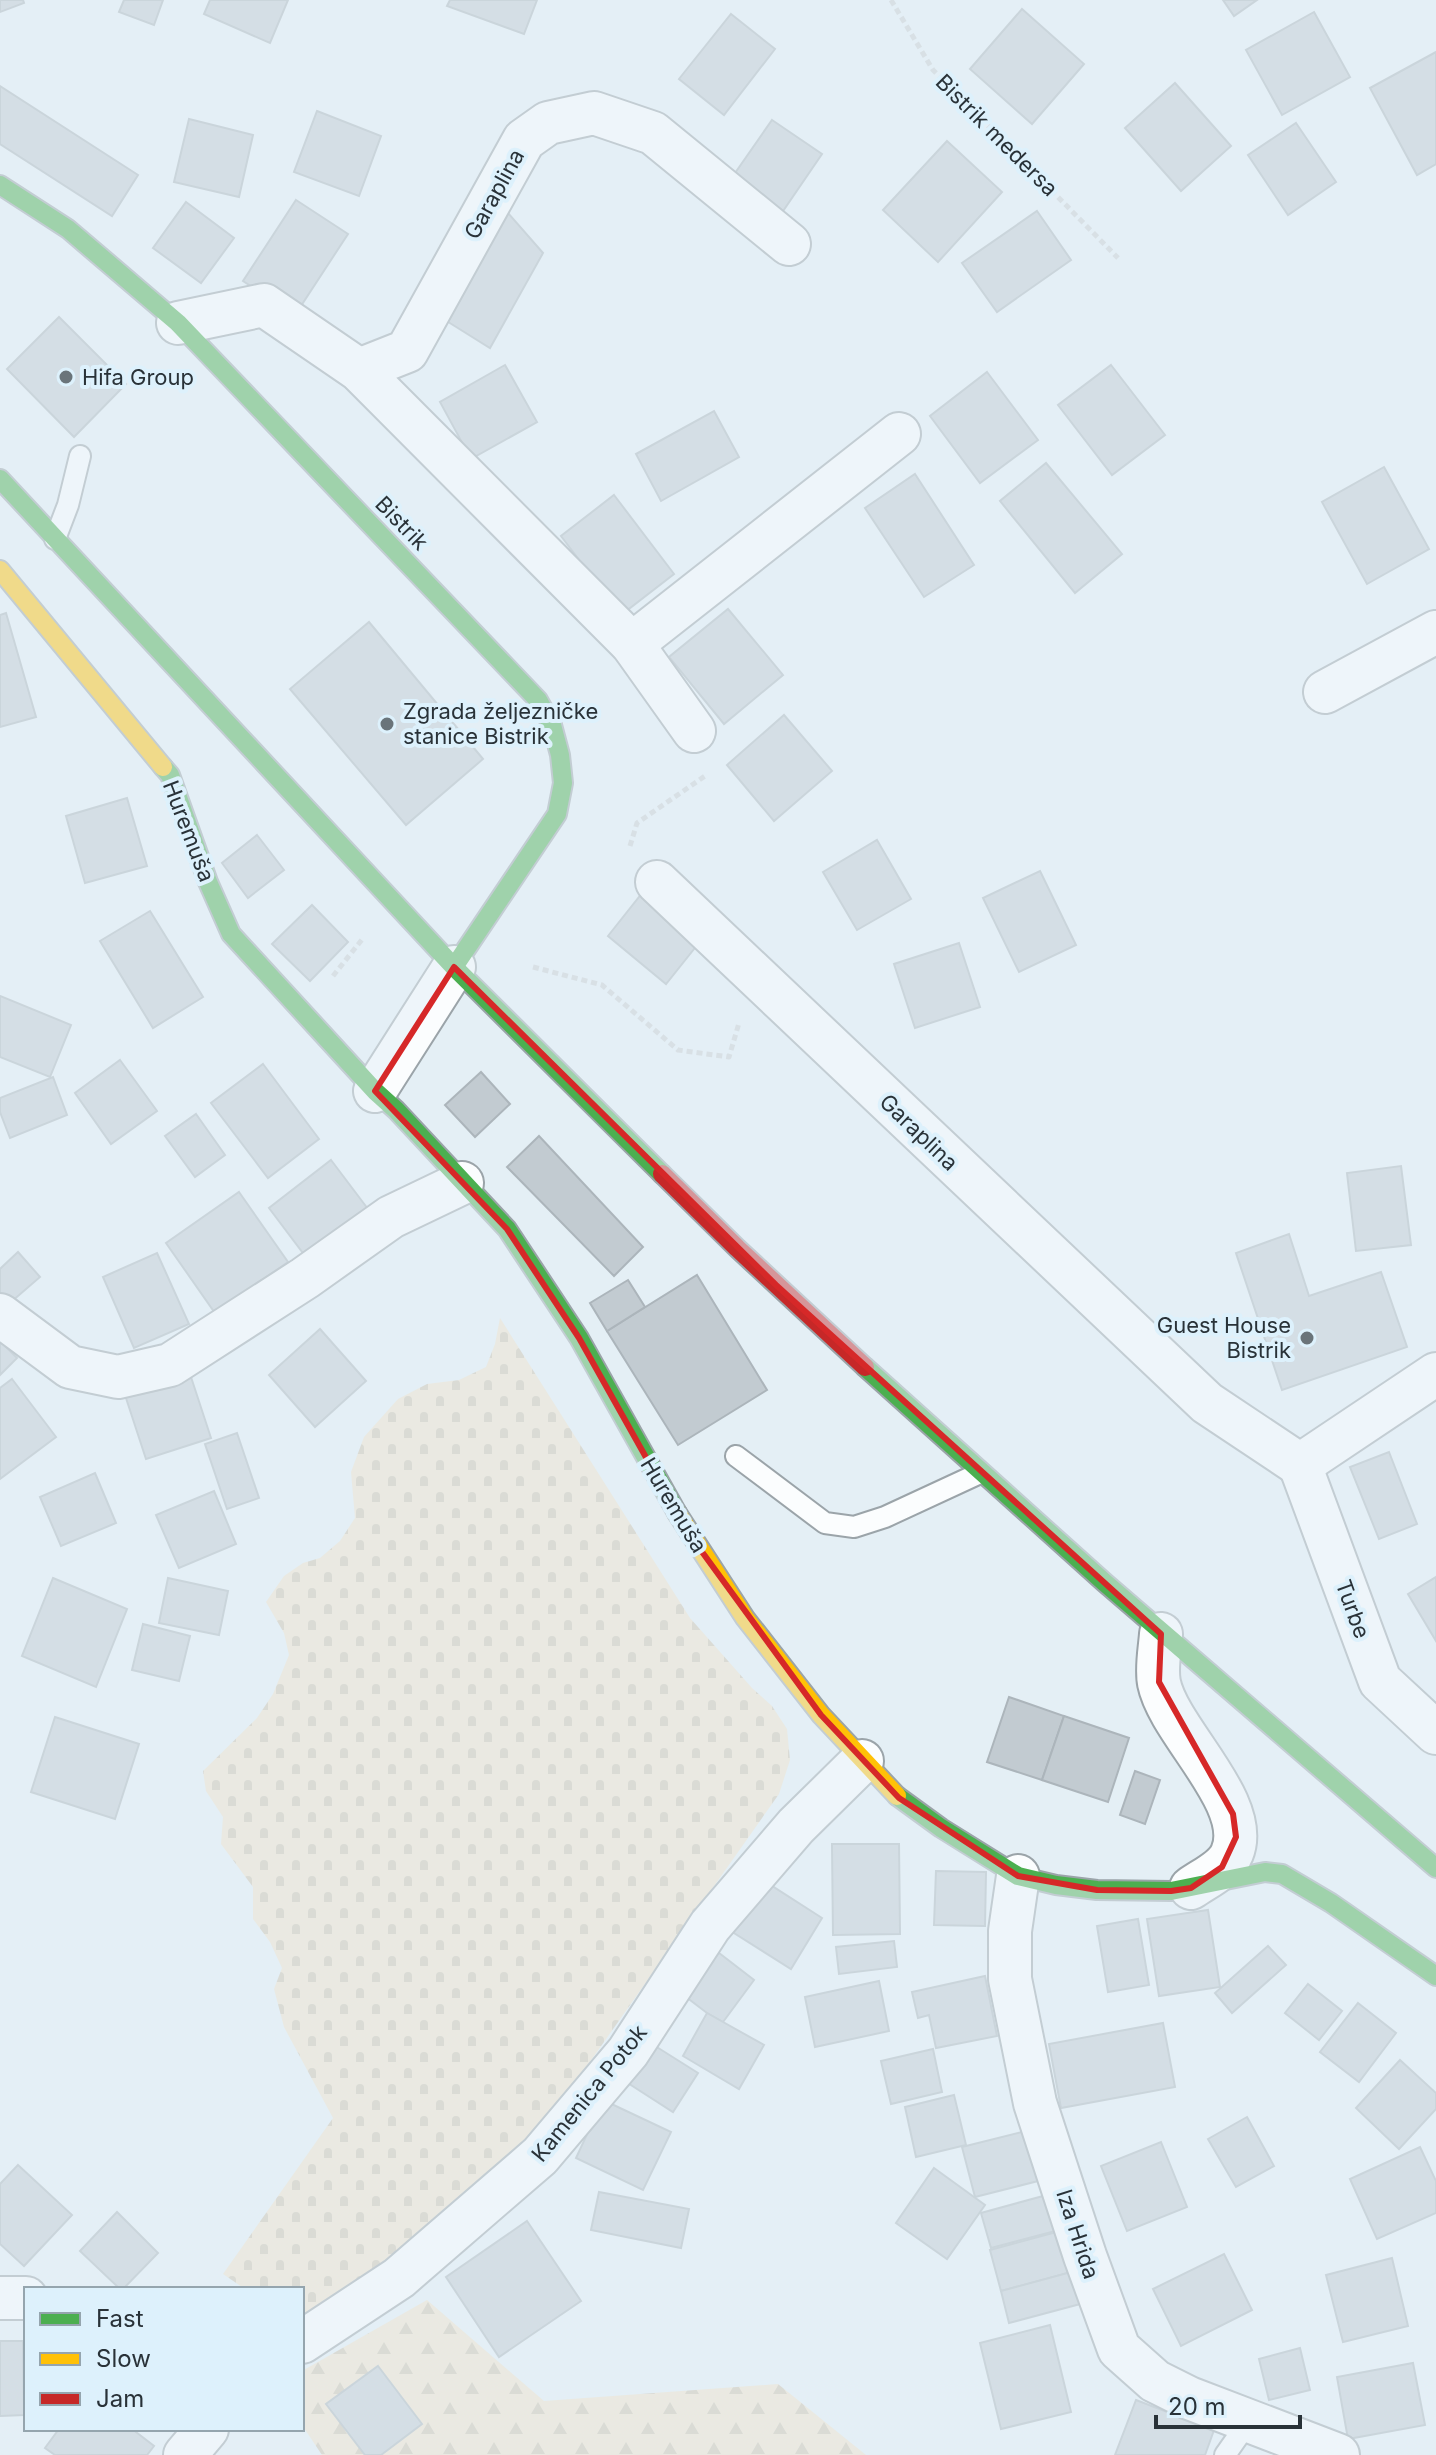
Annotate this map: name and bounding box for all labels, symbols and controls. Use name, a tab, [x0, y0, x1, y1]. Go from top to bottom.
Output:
street label: Bistrik medersa	[931, 69, 1063, 201]
street label: Garaplina	[459, 144, 529, 244]
place label: Hifa Group	[82, 364, 194, 390]
marker: Hifa Group	[57, 368, 75, 386]
street label: Bistrik	[370, 491, 434, 555]
place label: Zgrada željezničke stanice Bistrik	[403, 698, 598, 749]
marker: Zgrada željezničke stanice Bistrik	[378, 715, 396, 733]
street label: Huremuša	[158, 777, 220, 885]
street label: Garaplina	[874, 1088, 964, 1176]
place label: Guest House Bistrik	[1157, 1312, 1291, 1363]
marker: Guest House Bistrik	[1298, 1329, 1316, 1347]
street label: Huremuša	[635, 1453, 713, 1557]
street label: Turbe	[1330, 1576, 1376, 1642]
street label: Kamenica Potok	[526, 2019, 652, 2167]
street label: Iza Hrida	[1051, 2186, 1105, 2282]
legend	[24, 2287, 304, 2431]
text: Fast	[96, 2304, 144, 2333]
text: Slow	[96, 2344, 151, 2373]
scale bar	[1156, 2379, 1300, 2429]
text: Jam	[96, 2384, 144, 2413]
text: 20 m	[1168, 2392, 1226, 2421]

